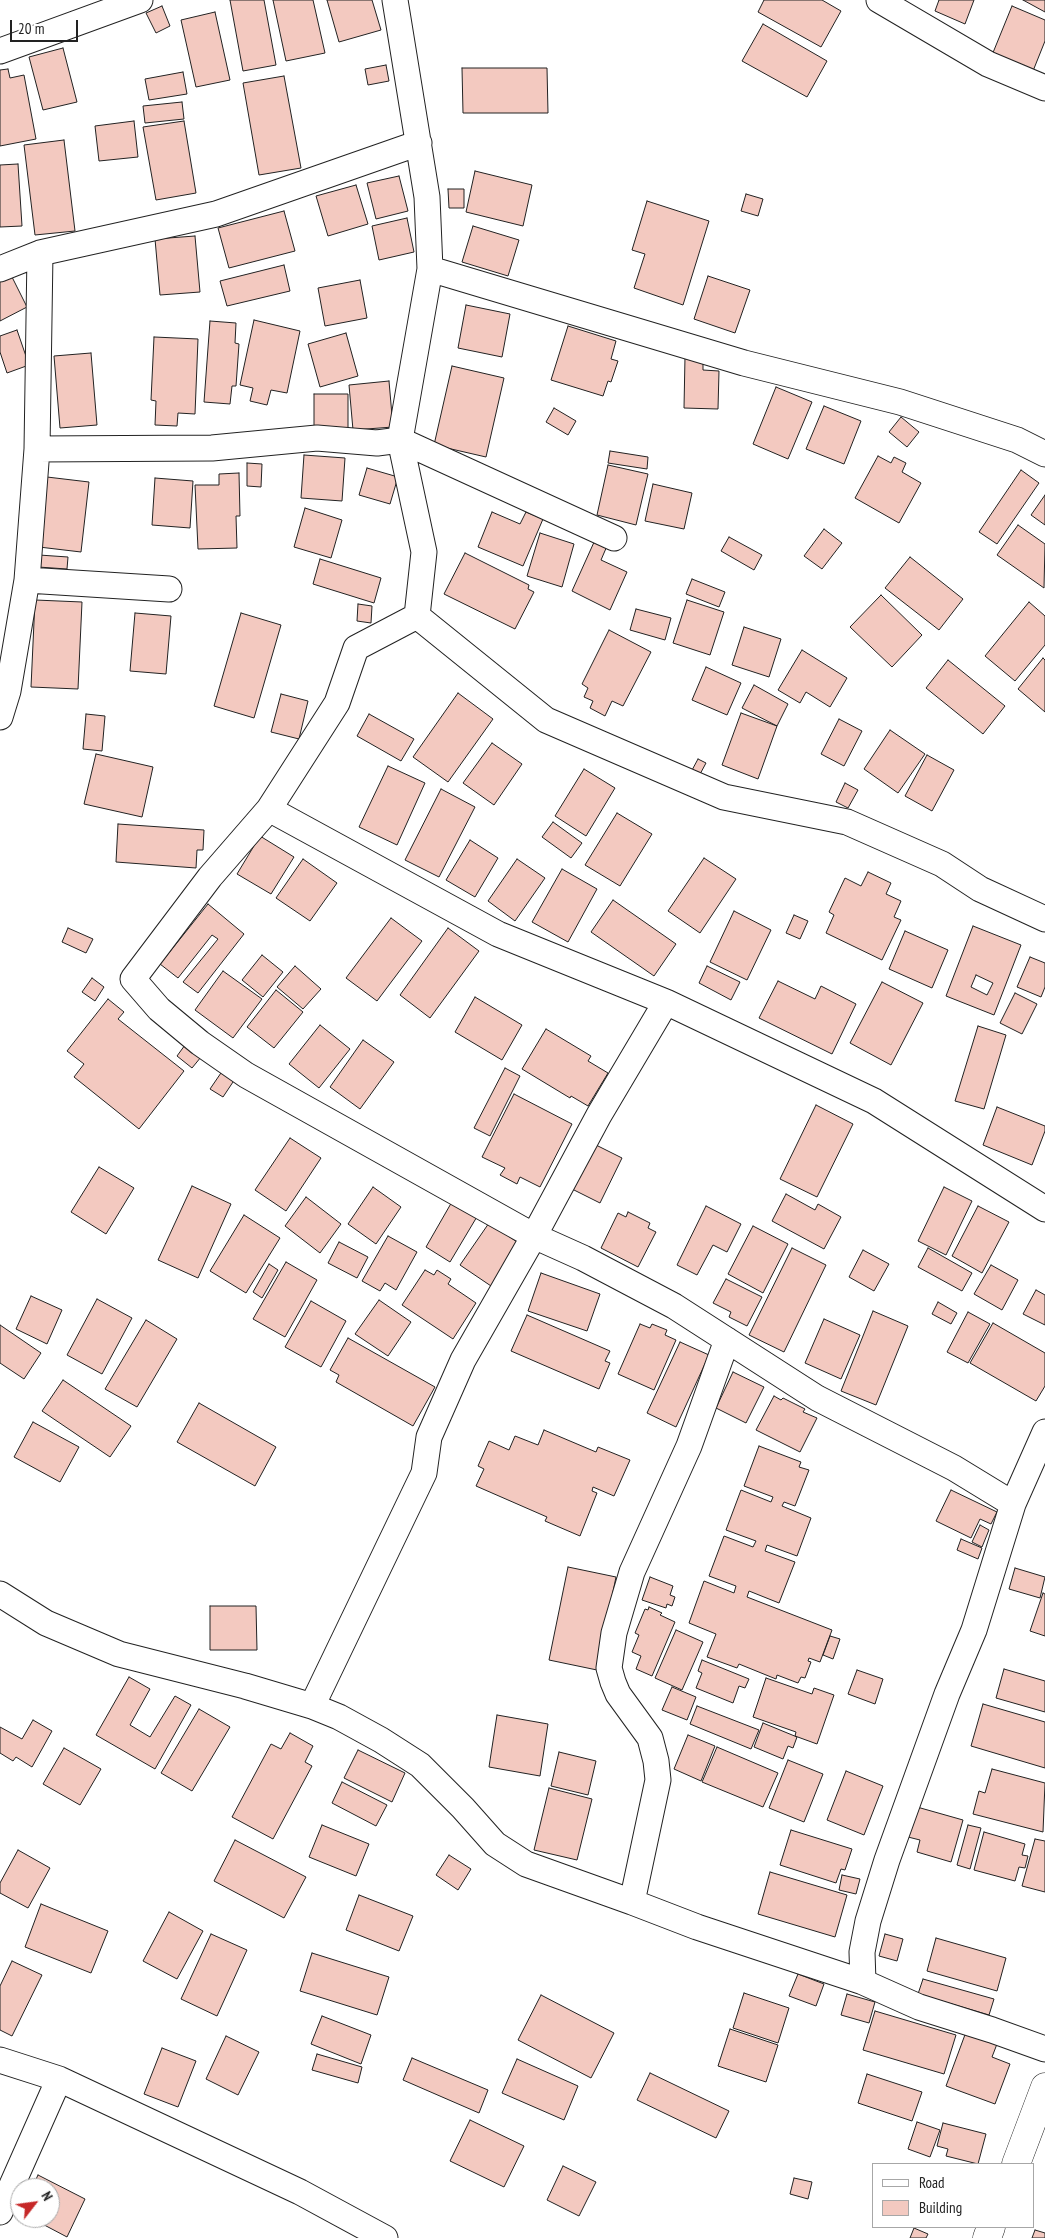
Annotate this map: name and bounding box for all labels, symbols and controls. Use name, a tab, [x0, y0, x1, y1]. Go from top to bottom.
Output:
scale bar	[12, 10, 80, 42]
text: 20 m	[18, 19, 44, 38]
legend	[872, 2163, 1035, 2228]
text: Road	[919, 2173, 945, 2192]
north arrow	[10, 2178, 60, 2228]
text: N	[37, 2188, 57, 2204]
text: Building	[919, 2198, 962, 2217]

